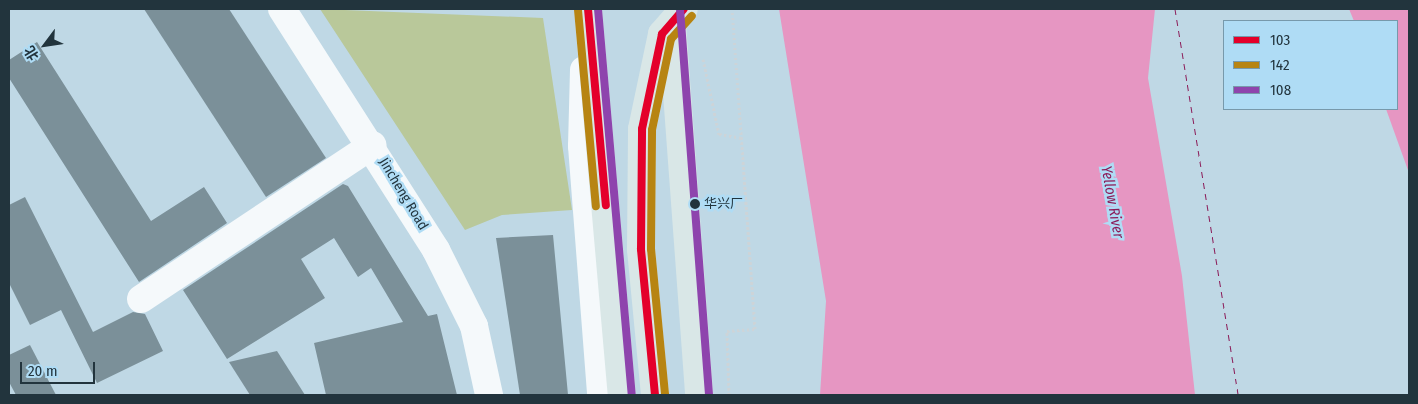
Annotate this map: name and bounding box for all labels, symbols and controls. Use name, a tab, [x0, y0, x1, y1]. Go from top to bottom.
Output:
north arrow	[20, 20, 70, 70]
legend	[1223, 20, 1398, 110]
text: 103	[1270, 31, 1290, 49]
text: 北	[21, 43, 43, 63]
text: 142	[1270, 56, 1290, 74]
text: 108	[1270, 81, 1291, 99]
street label: Jincheng Road	[375, 155, 431, 233]
water label: Yellow River	[1097, 164, 1127, 240]
place label: 华兴厂	[704, 196, 743, 212]
marker: 华兴厂	[690, 199, 700, 209]
scale bar	[22, 352, 98, 384]
text: 20 m	[28, 362, 58, 380]

